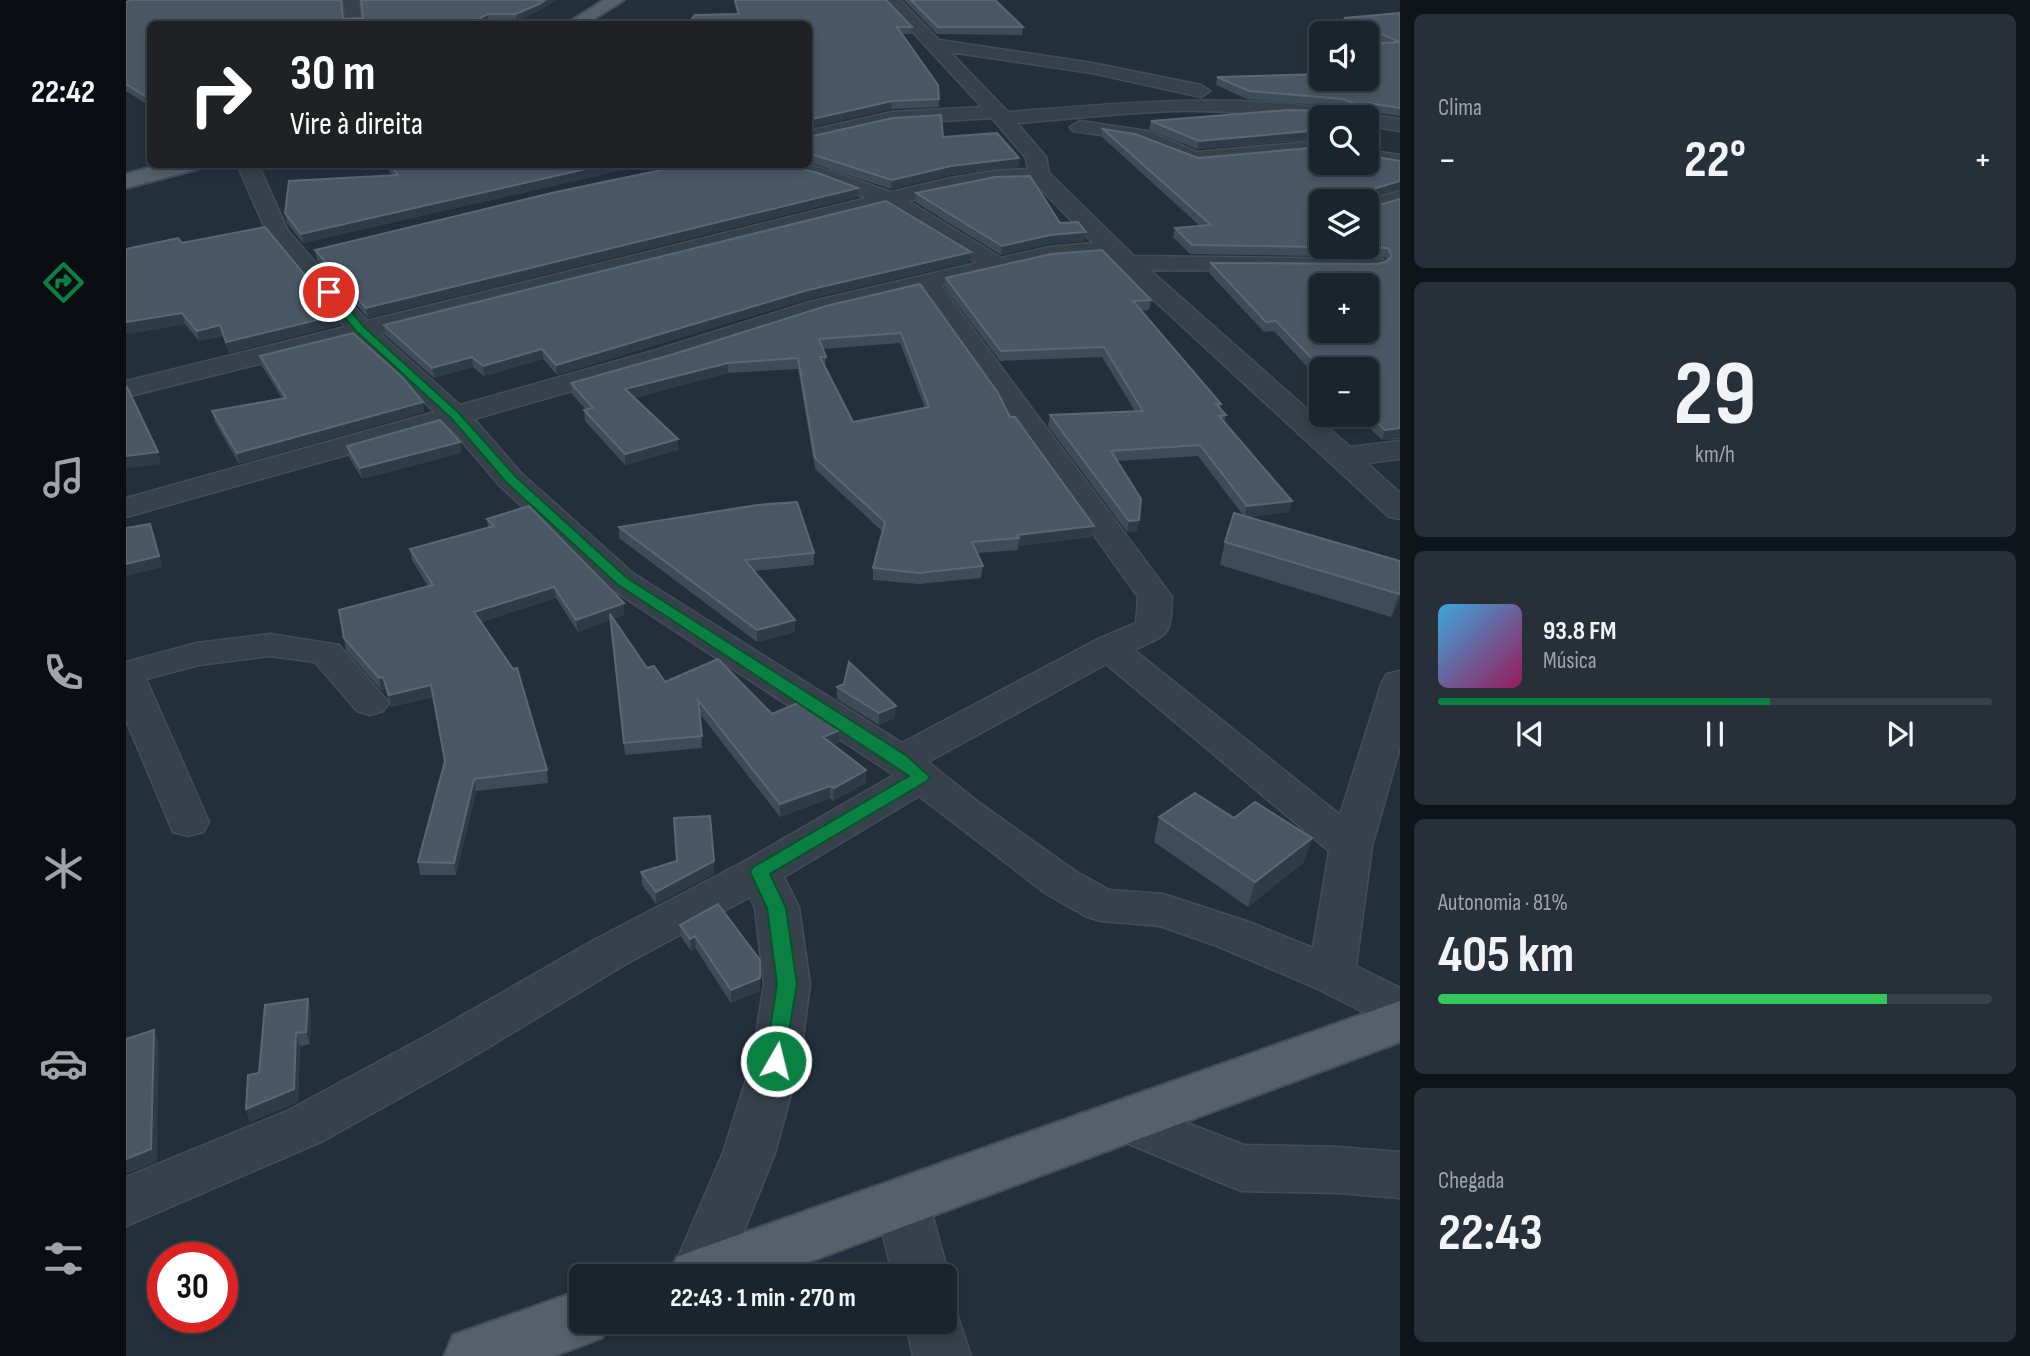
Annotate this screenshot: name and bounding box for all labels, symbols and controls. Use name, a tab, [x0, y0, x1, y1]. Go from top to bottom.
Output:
map controls	[1309, 21, 1379, 427]
button: sound	[1309, 21, 1379, 91]
text: 30 m	[290, 45, 375, 104]
icon: right	[175, 49, 266, 140]
text: 22:42	[31, 73, 95, 112]
text: Clima	[1438, 94, 1482, 122]
text: Vire à direita	[290, 105, 423, 144]
button: search	[1309, 105, 1379, 175]
text: 22°	[1684, 129, 1746, 192]
text: −	[1438, 138, 1457, 183]
text: +	[1973, 138, 1992, 183]
button: layers	[1309, 189, 1379, 259]
icon: directions	[39, 258, 88, 307]
pin	[299, 262, 359, 322]
icon: arrive	[310, 273, 348, 311]
button: +	[1309, 273, 1379, 343]
text: 29	[1674, 341, 1757, 450]
button: −	[1309, 357, 1379, 427]
text: km/h	[1695, 441, 1735, 469]
icon: music	[39, 453, 88, 502]
text: 93.8 FM	[1543, 616, 1616, 647]
text: Música	[1543, 647, 1597, 675]
icon: phone	[39, 648, 88, 697]
icon: previous	[1511, 715, 1549, 753]
icon: pause	[1696, 715, 1734, 753]
icon: next	[1881, 715, 1919, 753]
icon: climate	[39, 844, 88, 893]
text: Autonomia · 81%	[1438, 889, 1568, 917]
text: 405 km	[1438, 924, 1574, 987]
position arrow	[739, 1024, 813, 1098]
icon: car	[39, 1039, 88, 1088]
text: Chegada	[1438, 1167, 1504, 1195]
text: 22:43	[1438, 1202, 1543, 1265]
icon: filters	[39, 1234, 88, 1283]
speed limit sign: 30	[147, 1242, 238, 1333]
text: 22:43 · 1 min · 270 m	[670, 1283, 856, 1314]

